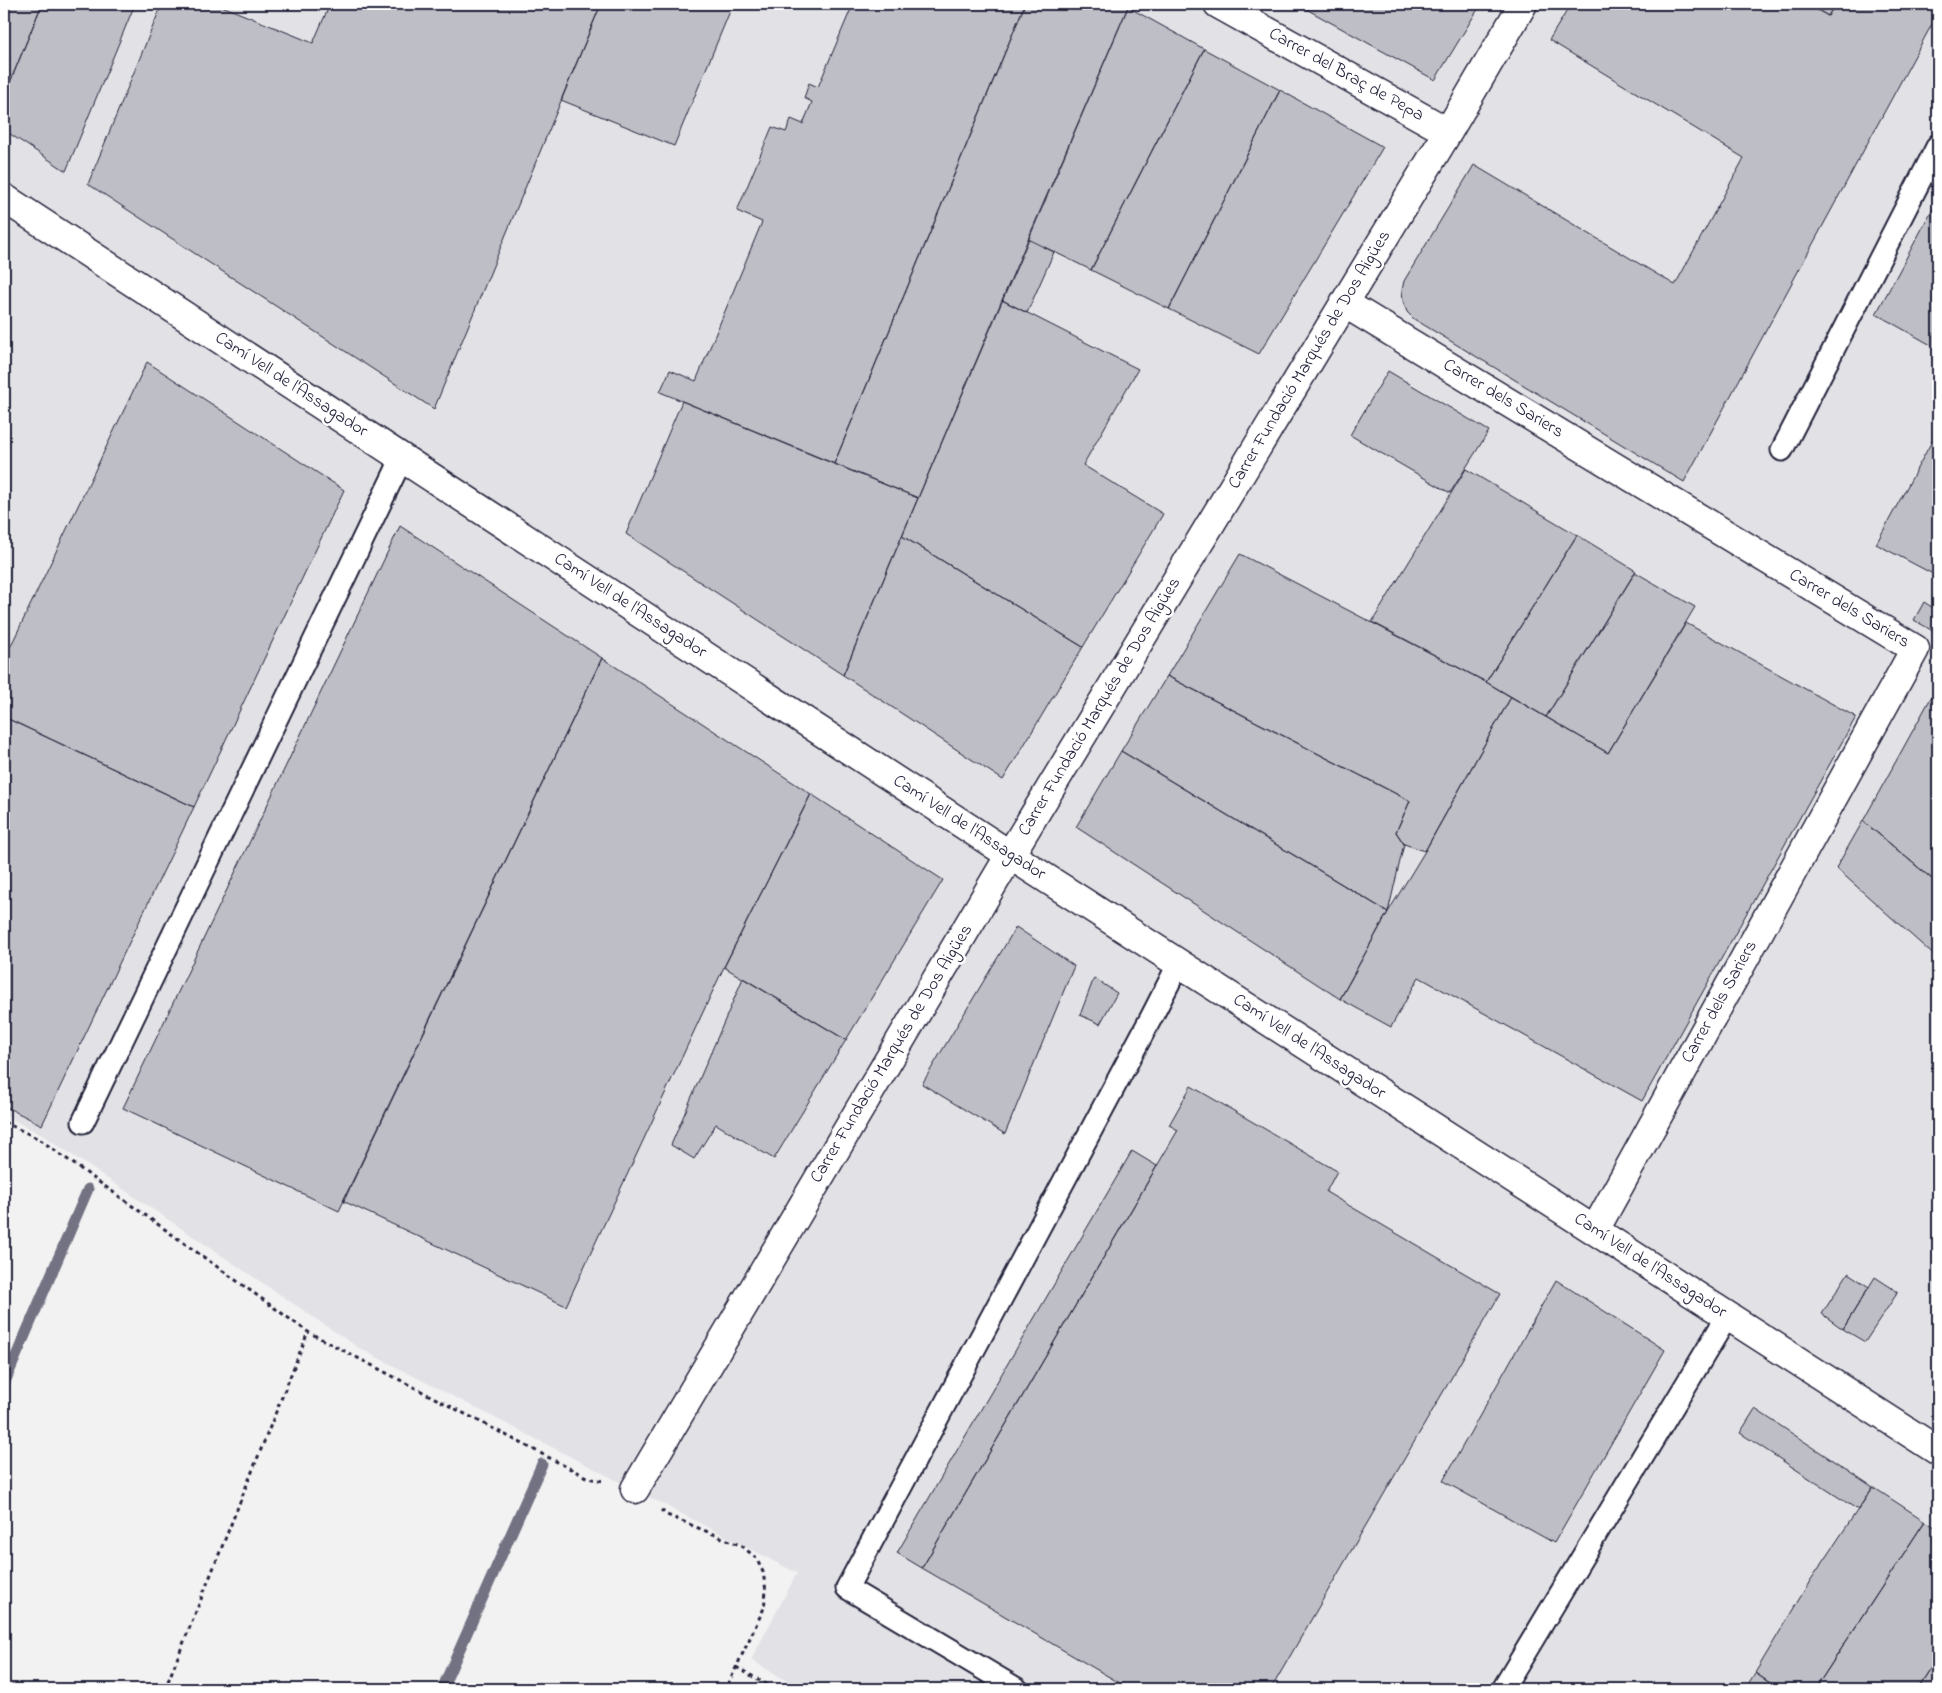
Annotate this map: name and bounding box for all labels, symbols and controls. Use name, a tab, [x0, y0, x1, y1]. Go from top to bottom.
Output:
street label: Carrer del Braç de Pepa	[1264, 21, 1428, 129]
street label: Carrer Fundació Marqués de Dos Aigües	[1222, 226, 1399, 495]
street label: Camí Vell de l'Assagador	[209, 326, 373, 445]
street label: Carrer dels Sariers	[1438, 353, 1568, 445]
street label: Camí Vell de l'Assagador	[548, 547, 712, 666]
street label: Carrer dels Sariers	[1784, 563, 1914, 655]
street label: Carrer Fundació Marqués de Dos Aigües	[1012, 573, 1189, 842]
street label: Camí Vell de l'Assagador	[887, 769, 1051, 888]
street label: Carrer Fundació Marqués de Dos Aigües	[804, 920, 981, 1189]
street label: Carrer dels Sariers	[1675, 936, 1765, 1068]
street label: Camí Vell de l'Assagador	[1227, 988, 1391, 1107]
street label: Camí Vell de l'Assagador	[1568, 1207, 1732, 1326]

